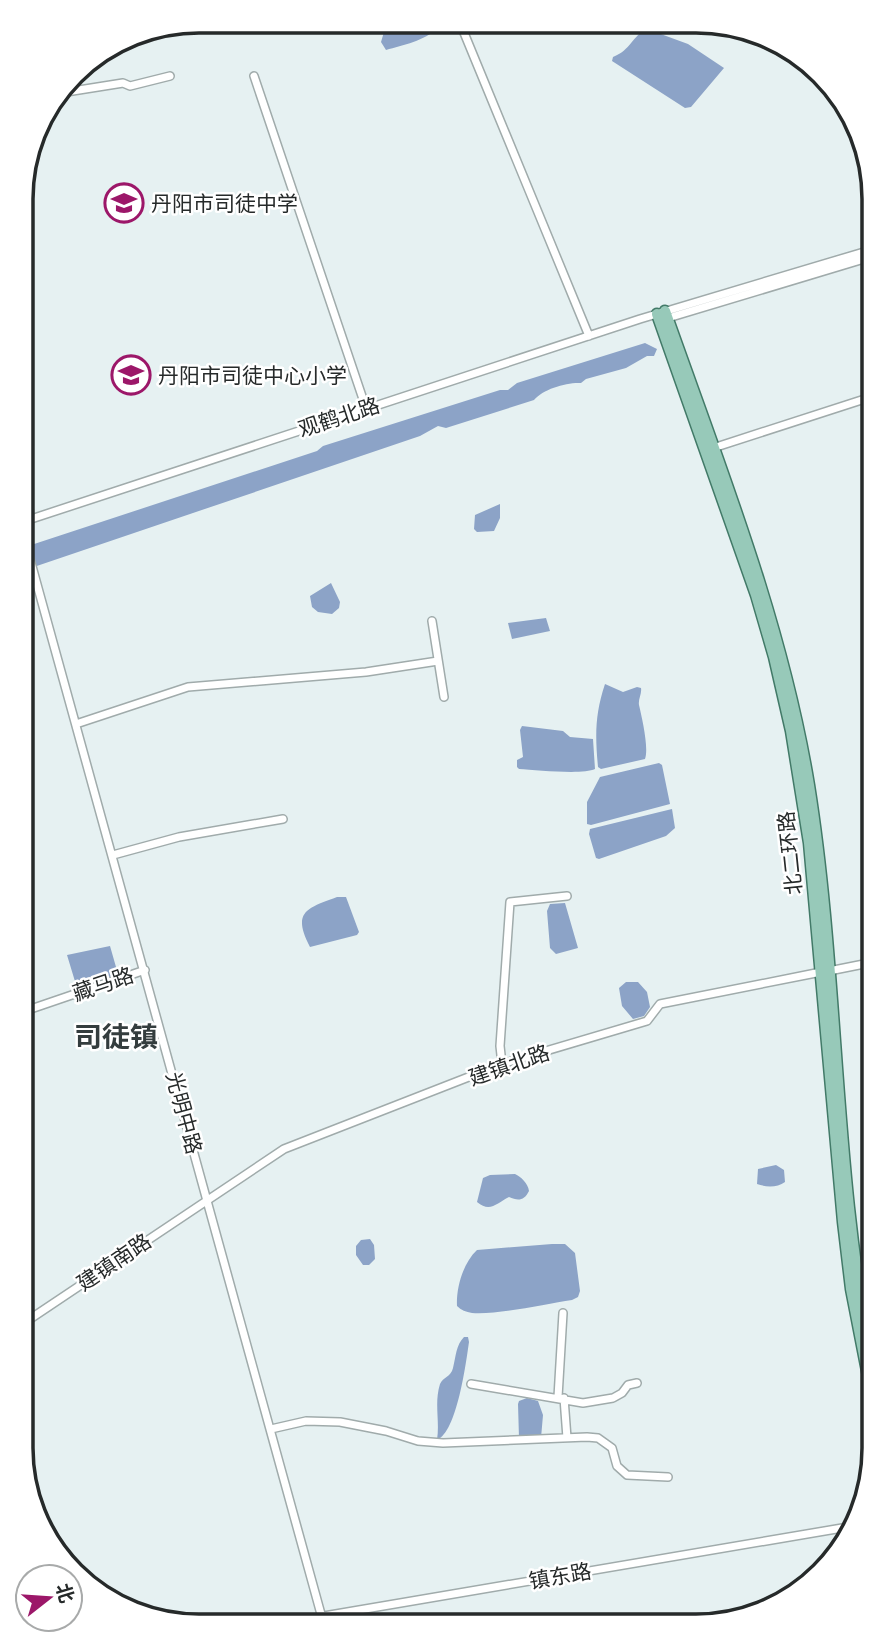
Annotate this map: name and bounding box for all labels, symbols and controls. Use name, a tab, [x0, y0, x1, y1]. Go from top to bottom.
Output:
school or university icon: 丹阳市司徒中学	[103, 182, 145, 224]
place label: 丹阳市司徒中学	[151, 189, 298, 218]
school or university icon: 丹阳市司徒中心小学	[110, 354, 152, 396]
place label: 丹阳市司徒中心小学	[158, 361, 347, 390]
street label: 观鹤北路	[295, 390, 383, 444]
street label: 北二环路	[771, 810, 809, 896]
street label: 藏马路	[68, 960, 138, 1008]
district label: 司徒镇	[74, 1018, 158, 1057]
street label: 建镇北路	[465, 1038, 553, 1092]
street label: 光明中路	[159, 1069, 209, 1157]
street label: 建镇南路	[71, 1226, 157, 1298]
street label: 镇东路	[526, 1556, 594, 1596]
north arrow	[14, 1563, 84, 1633]
text: 北	[49, 1580, 80, 1606]

